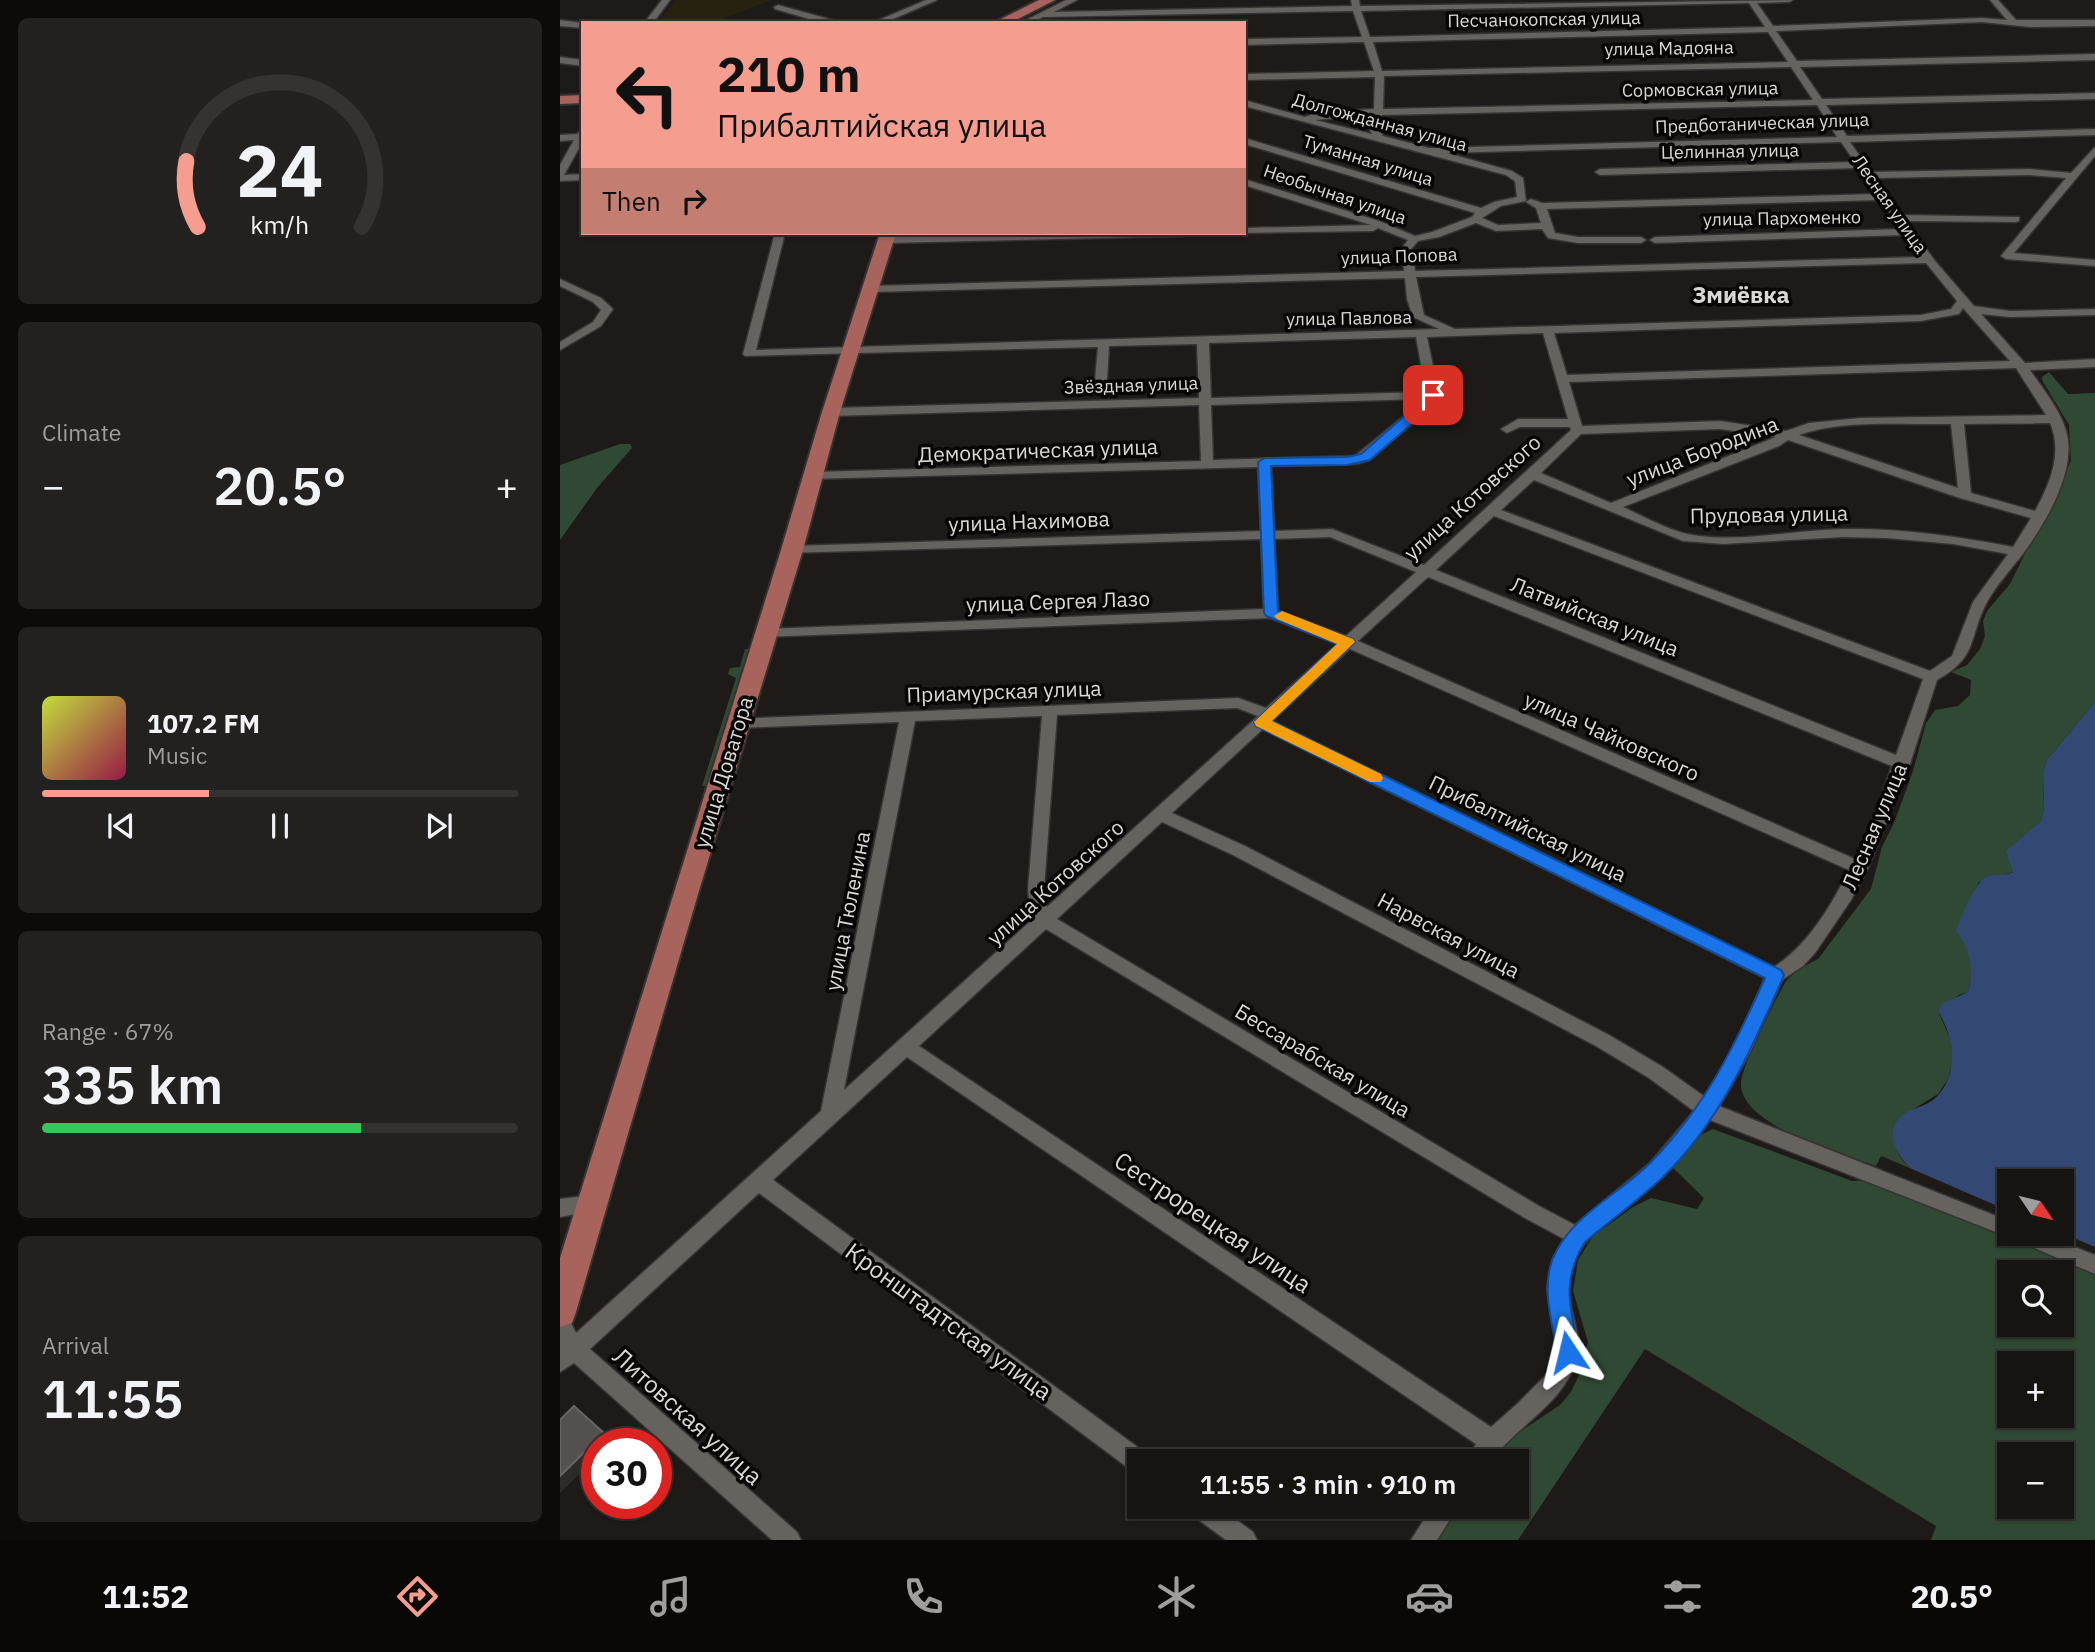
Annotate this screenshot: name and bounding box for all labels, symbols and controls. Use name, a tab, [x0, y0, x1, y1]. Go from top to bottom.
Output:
street label: Песчанокопская улица	[1447, 6, 1641, 32]
street label: улица Мадояна	[1604, 35, 1734, 61]
text: 210 m	[717, 42, 861, 105]
icon: left	[602, 49, 693, 140]
street label: Сормовская улица	[1622, 76, 1779, 102]
street label: Долгожданная улица	[1290, 88, 1470, 156]
text: Прибалтийская улица	[717, 104, 1047, 146]
street label: Предботаническая улица	[1655, 108, 1870, 138]
text: 24	[236, 123, 324, 218]
street label: Туманная улица	[1300, 129, 1436, 191]
street label: Целинная улица	[1661, 138, 1800, 164]
street label: Лесная улица	[1848, 150, 1933, 258]
street label: Необычная улица	[1261, 159, 1410, 229]
icon: right	[675, 182, 713, 220]
text: Then	[602, 184, 661, 218]
street label: улица Пархоменко	[1703, 205, 1861, 231]
text: km/h	[251, 208, 309, 241]
street label: улица Попова	[1340, 242, 1458, 270]
district label: Змиёвка	[1692, 279, 1790, 309]
street label: улица Павлова	[1286, 305, 1413, 331]
pin	[1403, 365, 1463, 425]
street label: Звёздная улица	[1063, 371, 1199, 399]
icon: arrive	[1414, 376, 1452, 414]
street label: улица Бородина	[1622, 409, 1782, 493]
text: Climate	[42, 417, 121, 447]
street label: улица Котовского	[1398, 428, 1546, 566]
street label: Демократическая улица	[918, 432, 1158, 468]
text: 20.5°	[213, 452, 347, 519]
text: −	[42, 461, 65, 510]
text: +	[495, 461, 518, 510]
street label: Прудовая улица	[1690, 499, 1848, 529]
street label: улица Нахимова	[948, 504, 1110, 538]
street label: Латвийская улица	[1507, 569, 1683, 663]
street label: улица Сергея Лазо	[965, 584, 1151, 618]
street label: Приамурская улица	[906, 674, 1102, 708]
street label: улица Чайковского	[1520, 685, 1704, 787]
street label: улица Доватора	[687, 693, 759, 851]
text: 107.2 FM	[147, 706, 260, 740]
text: Music	[147, 740, 207, 770]
street label: Лесная улица	[1835, 759, 1913, 893]
street label: Прибалтийская улица	[1425, 768, 1631, 888]
icon: previous	[102, 807, 140, 845]
icon: pause	[261, 807, 299, 845]
icon: next	[420, 807, 458, 845]
street label: улица Котовского	[981, 813, 1129, 951]
street label: улица Тюленина	[818, 829, 876, 993]
street label: Нарвская улица	[1373, 886, 1525, 984]
street label: Бессарабская улица	[1230, 997, 1416, 1123]
text: Range · 67%	[42, 1016, 174, 1046]
text: 335 km	[42, 1051, 223, 1118]
street label: Сестрорецкая улица	[1108, 1144, 1318, 1300]
north arrow	[1997, 1169, 2074, 1246]
map controls	[1997, 1169, 2074, 1519]
street label: Кронштадтская улица	[839, 1235, 1059, 1407]
button: search	[1997, 1260, 2074, 1337]
position arrow	[1531, 1315, 1605, 1389]
text: Arrival	[42, 1330, 109, 1360]
street label: Литовская улица	[606, 1340, 770, 1492]
button: +	[1997, 1351, 2074, 1428]
text: 11:55	[42, 1365, 183, 1432]
speed limit sign: 30	[581, 1428, 672, 1519]
button: −	[1997, 1442, 2074, 1519]
text: 11:55 · 3 min · 910 m	[1200, 1467, 1456, 1501]
icon: directions	[393, 1572, 442, 1621]
icon: music	[646, 1572, 695, 1621]
icon: phone	[899, 1572, 948, 1621]
icon: climate	[1152, 1572, 1201, 1621]
icon: car	[1405, 1572, 1454, 1621]
icon: filters	[1658, 1572, 1707, 1621]
text: 11:52	[102, 1575, 189, 1617]
text: 20.5°	[1910, 1575, 1993, 1617]

